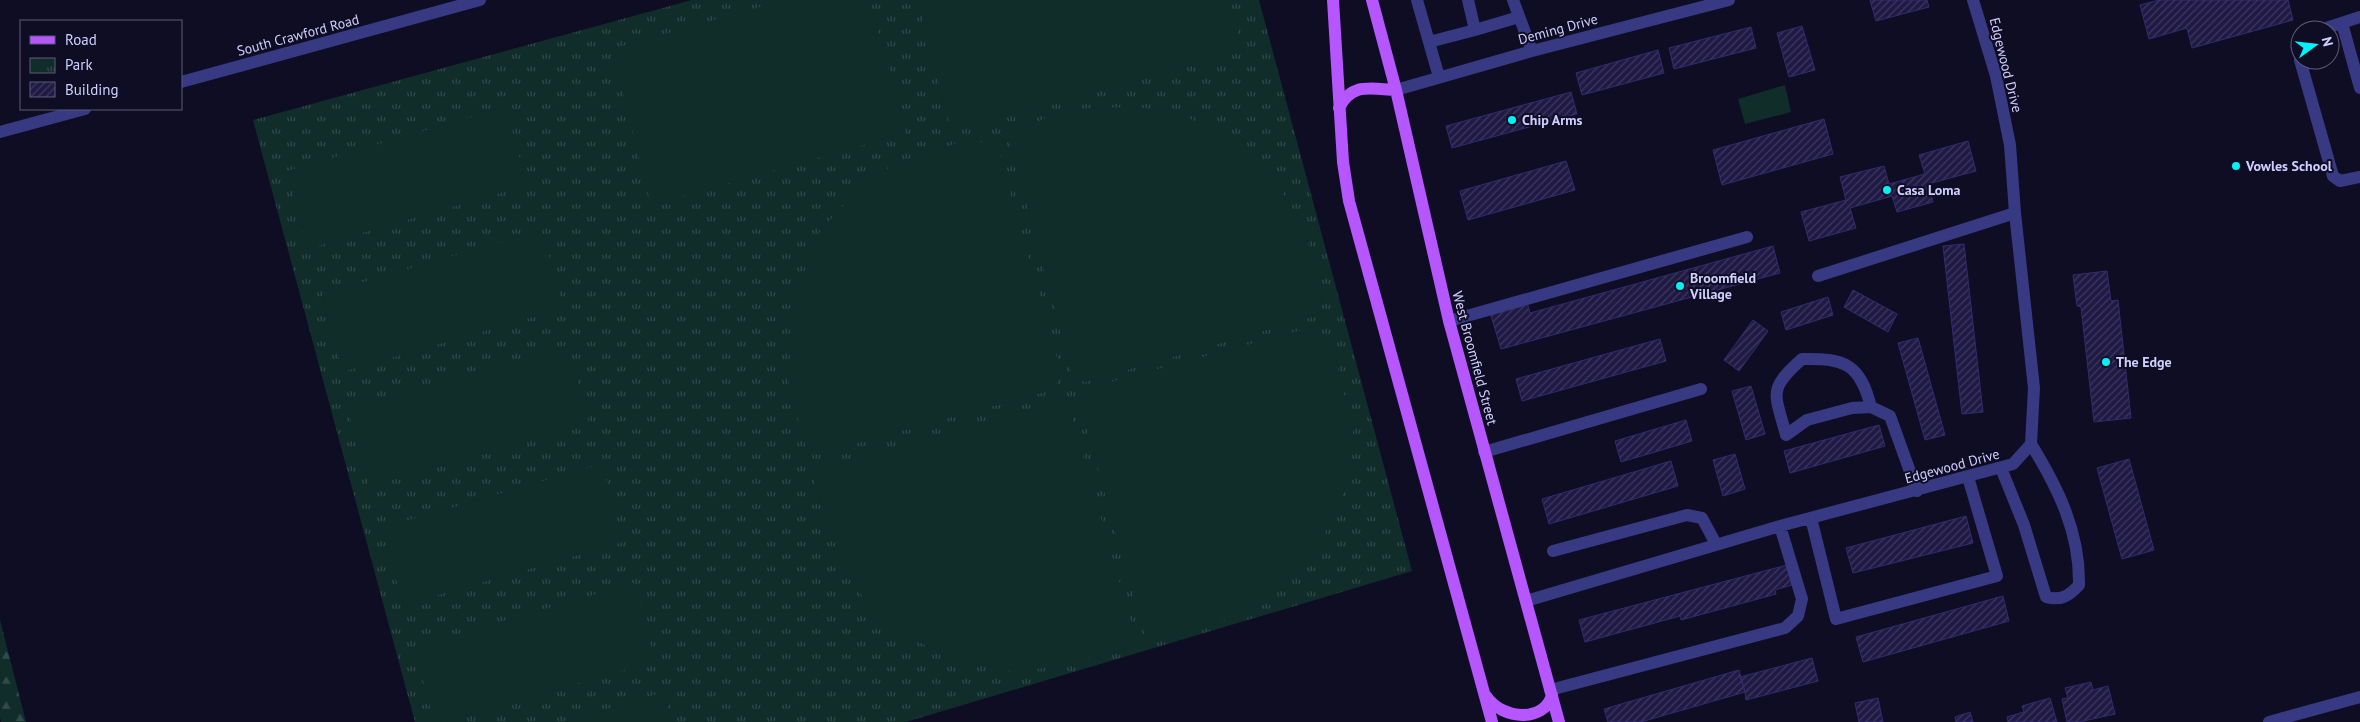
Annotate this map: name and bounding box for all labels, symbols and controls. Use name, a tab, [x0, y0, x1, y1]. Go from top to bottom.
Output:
street label: South Crawford Road	[235, 10, 361, 60]
street label: Deming Drive	[1516, 10, 1600, 48]
street label: Edgewood Drive	[1985, 16, 2027, 114]
legend	[20, 20, 182, 110]
north arrow	[2290, 20, 2340, 70]
text: Road	[65, 30, 97, 49]
text: N	[2318, 35, 2337, 48]
text: Park	[65, 55, 93, 74]
text: Building	[65, 80, 119, 99]
place label: Chip Arms	[1522, 111, 1582, 129]
marker: Chip Arms	[1506, 114, 1518, 126]
place label: Vowles School	[2245, 157, 2333, 175]
marker: Vowles School	[2230, 160, 2242, 172]
place label: Casa Loma	[1897, 181, 1961, 199]
marker: Casa Loma	[1881, 184, 1893, 196]
place label: Broomfield Village	[1689, 269, 1756, 303]
marker: Broomfield Village	[1674, 280, 1686, 292]
street label: West Broomfield Street	[1449, 289, 1502, 427]
place label: The Edge	[2116, 353, 2172, 371]
marker: The Edge	[2100, 356, 2112, 368]
street label: Edgewood Drive	[1903, 445, 2001, 487]

